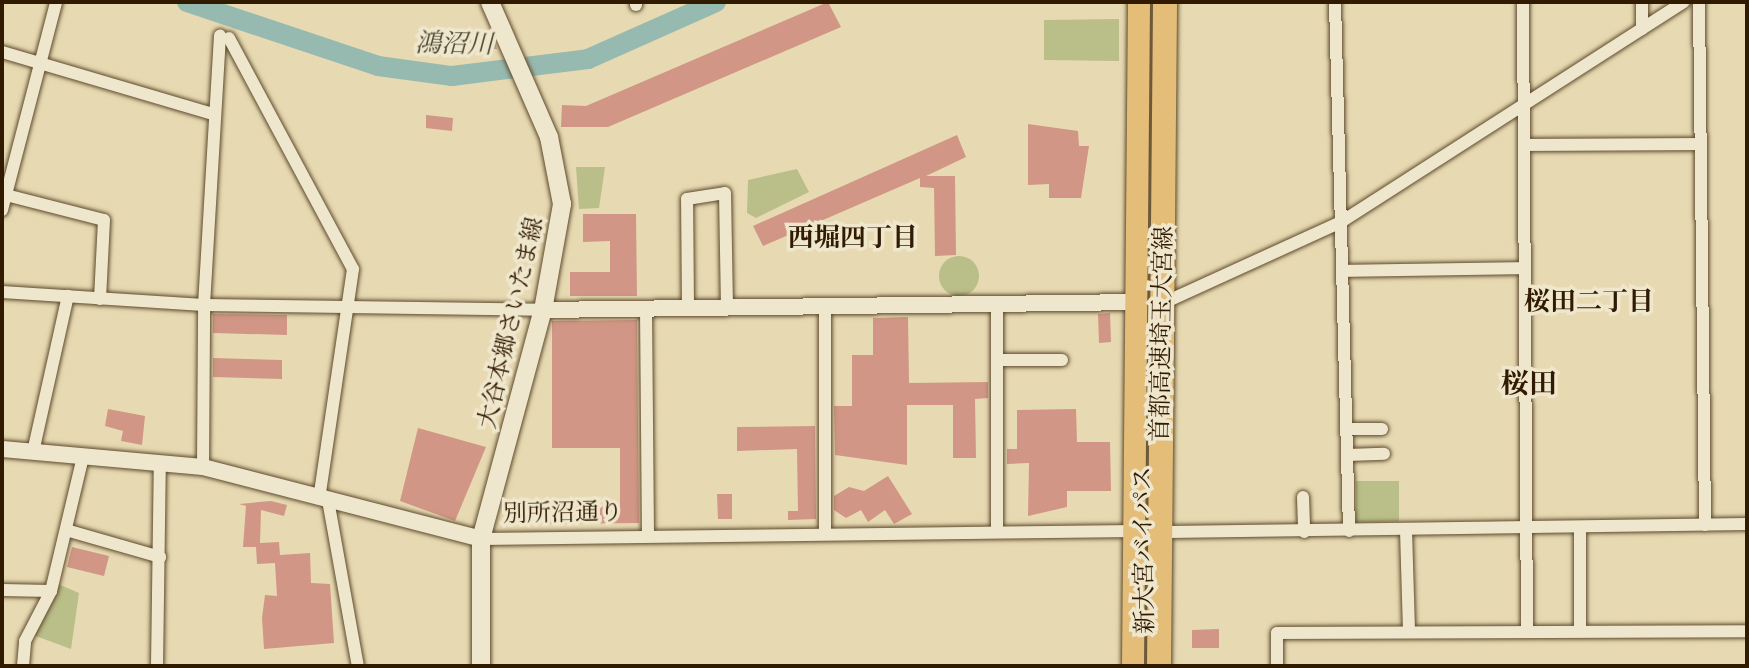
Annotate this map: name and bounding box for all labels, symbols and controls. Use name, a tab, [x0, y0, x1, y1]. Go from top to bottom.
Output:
water label: 鴻沼川	[415, 28, 493, 60]
street label: 大谷本郷さいたま線	[473, 215, 549, 431]
district label: 西堀四丁目	[788, 222, 918, 254]
street label: 首都高速埼玉大宮線	[1146, 226, 1178, 442]
district label: 桜田二丁目	[1524, 286, 1654, 318]
district label: 桜田	[1501, 367, 1557, 401]
street label: 新大宮バイパス	[1128, 466, 1160, 634]
street label: 別所沼通り	[503, 498, 623, 528]

